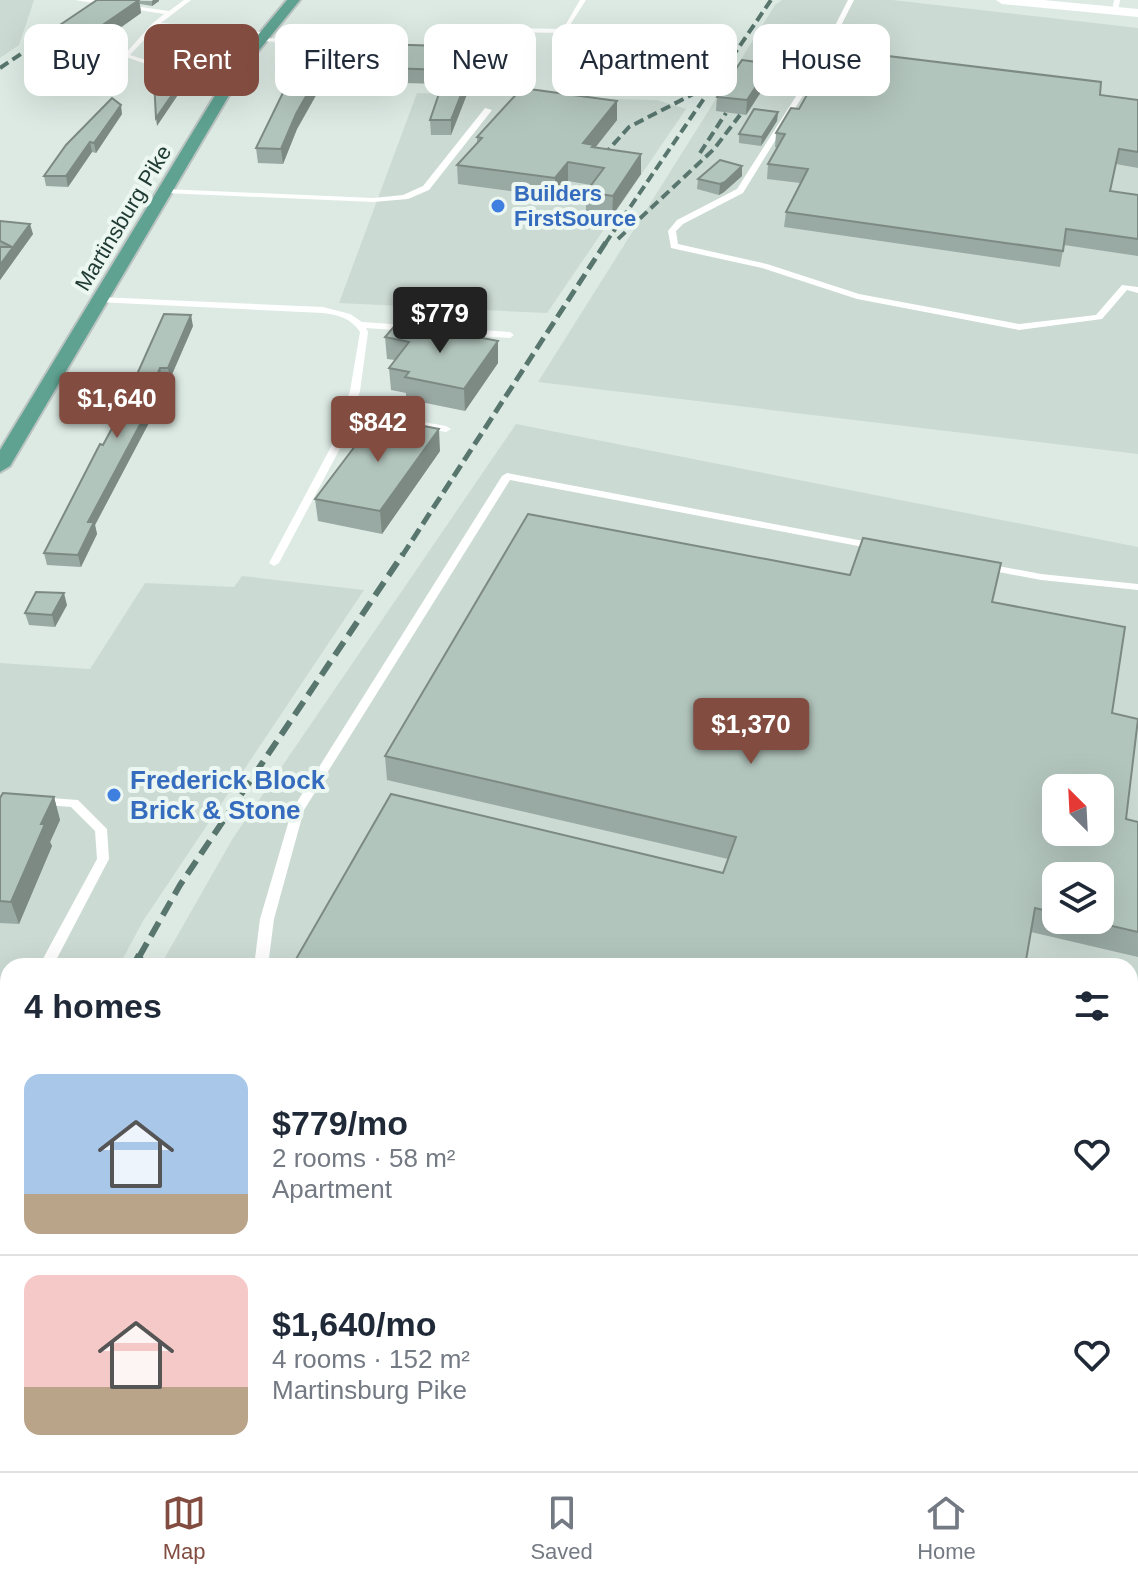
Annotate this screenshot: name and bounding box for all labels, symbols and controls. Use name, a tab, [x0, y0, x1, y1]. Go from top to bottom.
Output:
chip: Buy	[24, 24, 128, 96]
chip: Rent	[144, 24, 259, 96]
chip: Filters	[275, 24, 408, 96]
chip: New	[424, 24, 536, 96]
chip: Apartment	[552, 24, 737, 96]
chip: House	[753, 24, 890, 96]
street label: Martinsburg Pike	[70, 141, 176, 295]
place label: Builders FirstSource	[514, 181, 636, 231]
marker: Builders FirstSource	[489, 197, 507, 215]
pin: $779	[393, 287, 487, 355]
text: $779	[411, 298, 469, 328]
pin: $1,640	[52, 372, 182, 440]
text: $1,640	[77, 383, 157, 413]
pin: $842	[331, 396, 425, 464]
text: $842	[349, 407, 407, 437]
pin: $1,370	[686, 698, 816, 766]
text: $1,370	[711, 709, 791, 739]
place label: Frederick Block Brick & Stone	[130, 765, 326, 825]
north arrow	[1042, 774, 1114, 846]
map controls	[1042, 774, 1114, 934]
marker: Frederick Block Brick & Stone	[105, 786, 123, 804]
button: layers	[1042, 862, 1114, 934]
icon: filters	[1070, 984, 1114, 1028]
text: 4 homes	[24, 987, 162, 1025]
text: $779/mo	[272, 1104, 408, 1142]
icon: home	[88, 1106, 184, 1202]
icon: heart	[1070, 1132, 1114, 1176]
text: 2 rooms · 58 m²	[272, 1143, 456, 1173]
text: Apartment	[272, 1174, 392, 1204]
text: $1,640/mo	[272, 1305, 436, 1343]
icon: home	[88, 1307, 184, 1403]
icon: heart	[1070, 1333, 1114, 1377]
text: 4 rooms · 152 m²	[272, 1344, 470, 1374]
text: Martinsburg Pike	[272, 1375, 467, 1405]
tab: Map	[162, 1491, 206, 1565]
tab: Saved	[530, 1491, 593, 1565]
tab: Home	[917, 1491, 976, 1565]

